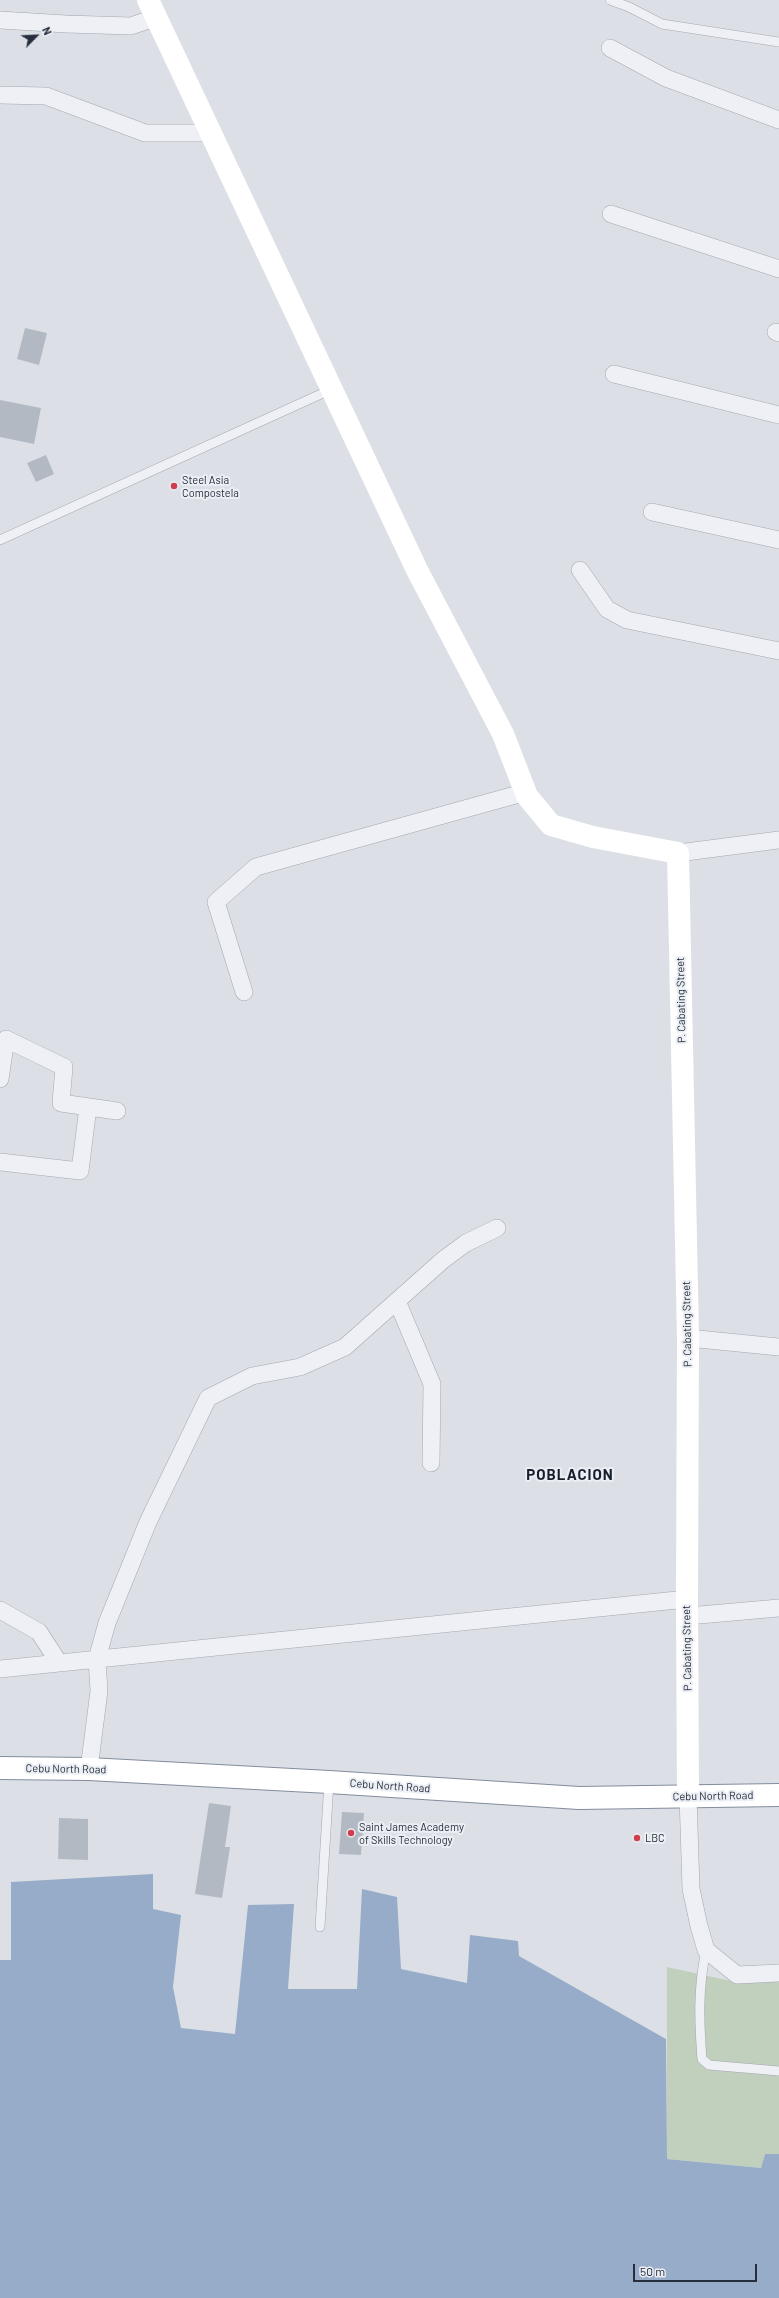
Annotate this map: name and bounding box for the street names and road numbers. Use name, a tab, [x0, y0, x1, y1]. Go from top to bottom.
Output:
street label: P. Cabating Street	[674, 957, 688, 1043]
street label: P. Cabating Street	[680, 1281, 694, 1367]
street label: P. Cabating Street	[680, 1605, 694, 1691]
street label: Cebu North Road	[26, 1762, 106, 1776]
street label: Cebu North Road	[349, 1777, 431, 1795]
street label: Cebu North Road	[673, 1789, 753, 1803]

